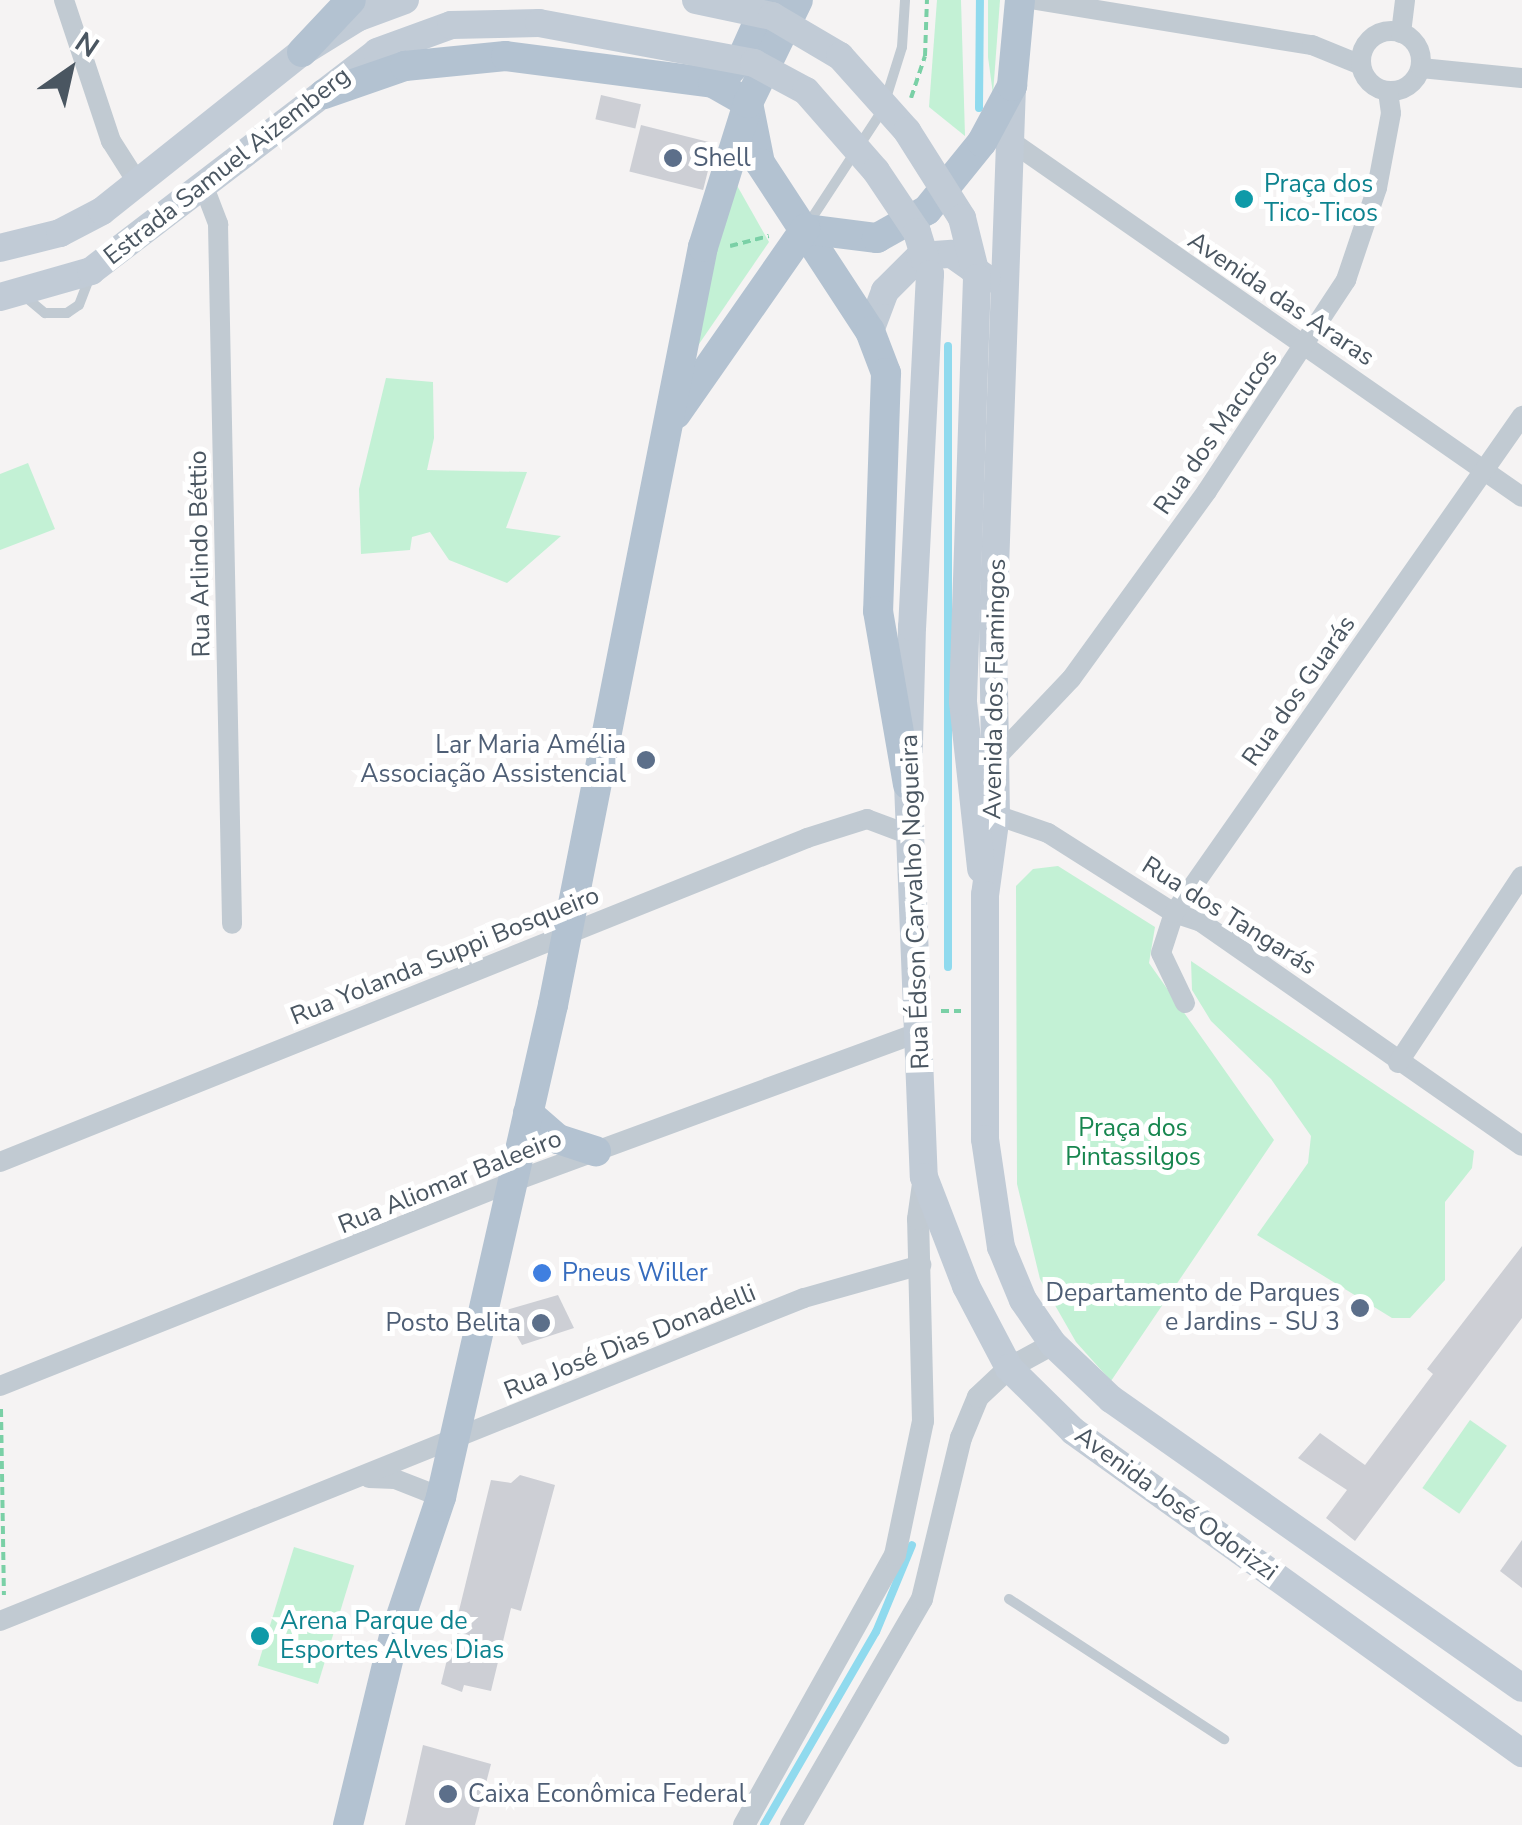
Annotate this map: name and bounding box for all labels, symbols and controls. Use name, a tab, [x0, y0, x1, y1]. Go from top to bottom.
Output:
north arrow	[20, 20, 120, 120]
text: N	[67, 24, 106, 67]
street label: Estrada Samuel Aizemberg	[98, 61, 356, 271]
place label: Shell	[693, 143, 751, 173]
marker: Shell	[662, 147, 684, 169]
place label: Praça dos Tico-Ticos	[1264, 170, 1378, 229]
marker: Praça dos Tico-Ticos	[1233, 188, 1255, 210]
street label: Avenida das Araras	[1182, 225, 1380, 373]
street label: Rua dos Macucos	[1148, 344, 1284, 520]
street label: Rua Arlindo Béttio	[183, 450, 217, 658]
street label: Avenida dos Flamingos	[978, 558, 1012, 820]
street label: Rua dos Guarás	[1236, 610, 1362, 772]
place label: Lar Maria Amélia Associação Assistencial	[360, 731, 626, 790]
street label: Rua Édson Carvalho Nogueira	[894, 734, 936, 1070]
marker: Lar Maria Amélia Associação Assistencial	[635, 749, 657, 771]
street label: Rua dos Tangarás	[1136, 850, 1322, 982]
street label: Rua Yolanda Suppi Bosqueiro	[286, 880, 604, 1032]
park label: Praça dos Pintassilgos	[1065, 1114, 1201, 1173]
street label: Rua Aliomar Baleeiro	[334, 1123, 566, 1241]
place label: Pneus Willer	[562, 1258, 708, 1288]
marker: Pneus Willer	[531, 1262, 553, 1284]
street label: Rua José Dias Donadelli	[500, 1278, 760, 1406]
place label: Departamento de Parques e Jardins - SU 3	[1045, 1279, 1340, 1338]
marker: Departamento de Parques e Jardins - SU 3	[1349, 1297, 1371, 1319]
place label: Posto Belita	[386, 1308, 521, 1338]
marker: Posto Belita	[530, 1312, 552, 1334]
street label: Avenida José Odorizzi	[1069, 1420, 1283, 1588]
place label: Arena Parque de Esportes Alves Dias	[280, 1607, 504, 1666]
marker: Arena Parque de Esportes Alves Dias	[249, 1625, 271, 1647]
place label: Caixa Econômica Federal	[468, 1779, 746, 1809]
marker: Caixa Econômica Federal	[437, 1783, 459, 1805]

